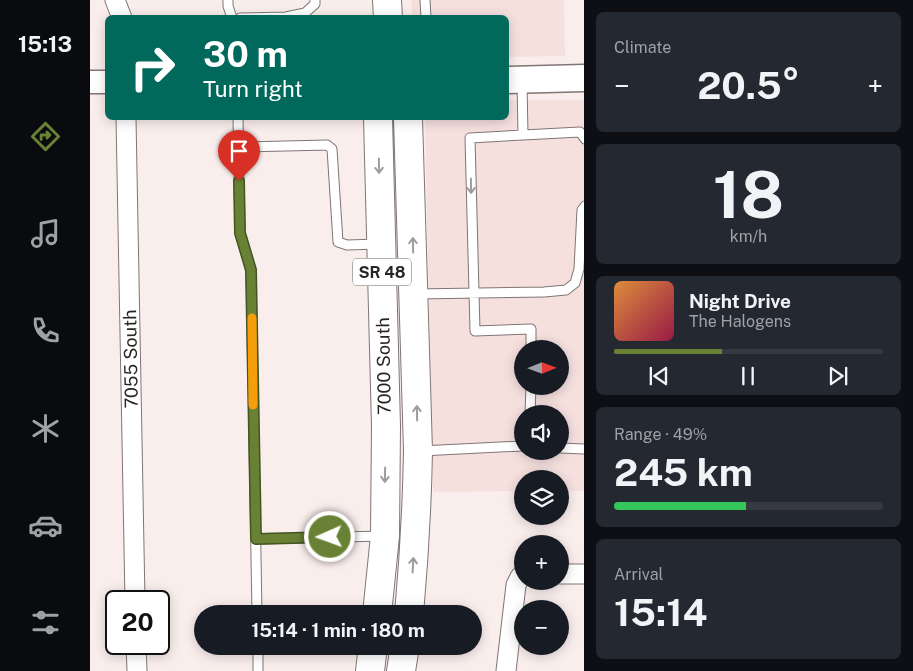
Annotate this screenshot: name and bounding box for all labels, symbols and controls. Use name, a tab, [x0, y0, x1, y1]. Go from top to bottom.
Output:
text: 15:13	[18, 31, 72, 57]
text: 30 m	[203, 34, 288, 75]
icon: right	[120, 35, 185, 100]
text: Climate	[614, 38, 671, 57]
text: 20.5°	[697, 63, 800, 108]
text: −	[614, 69, 630, 102]
text: +	[867, 69, 883, 102]
text: Turn right	[203, 76, 303, 102]
icon: directions	[28, 119, 63, 154]
pin	[218, 130, 260, 181]
icon: arrive	[225, 137, 253, 165]
text: 18	[713, 156, 784, 233]
one-way arrow	[375, 158, 384, 174]
one-way arrow	[467, 178, 476, 194]
icon: music	[28, 216, 63, 251]
text: km/h	[730, 227, 767, 246]
one-way arrow	[408, 238, 417, 254]
road number: SR 48	[353, 258, 411, 286]
text: Night Drive	[689, 290, 791, 312]
street label: 7055 South	[119, 309, 142, 409]
text: The Halogens	[689, 312, 791, 331]
icon: phone	[28, 313, 63, 348]
street label: 7000 South	[372, 317, 395, 415]
north arrow	[514, 340, 569, 395]
map controls	[514, 340, 569, 655]
icon: previous	[645, 362, 673, 390]
icon: pause	[734, 362, 762, 390]
icon: next	[824, 362, 852, 390]
button: sound	[514, 405, 569, 460]
one-way arrow	[412, 406, 421, 422]
icon: climate	[28, 411, 63, 446]
text: Range · 49%	[614, 425, 707, 444]
text: 245 km	[614, 450, 753, 495]
one-way arrow	[380, 466, 390, 482]
button: layers	[514, 470, 569, 525]
icon: car	[28, 508, 63, 543]
position arrow	[303, 510, 355, 562]
button: +	[514, 535, 569, 590]
one-way arrow	[409, 557, 418, 573]
text: Arrival	[614, 565, 663, 584]
speed limit sign: 20	[105, 590, 170, 655]
text: 15:14	[614, 590, 707, 635]
button: −	[514, 600, 569, 655]
icon: filters	[28, 605, 63, 640]
text: 15:14 · 1 min · 180 m	[251, 619, 425, 641]

